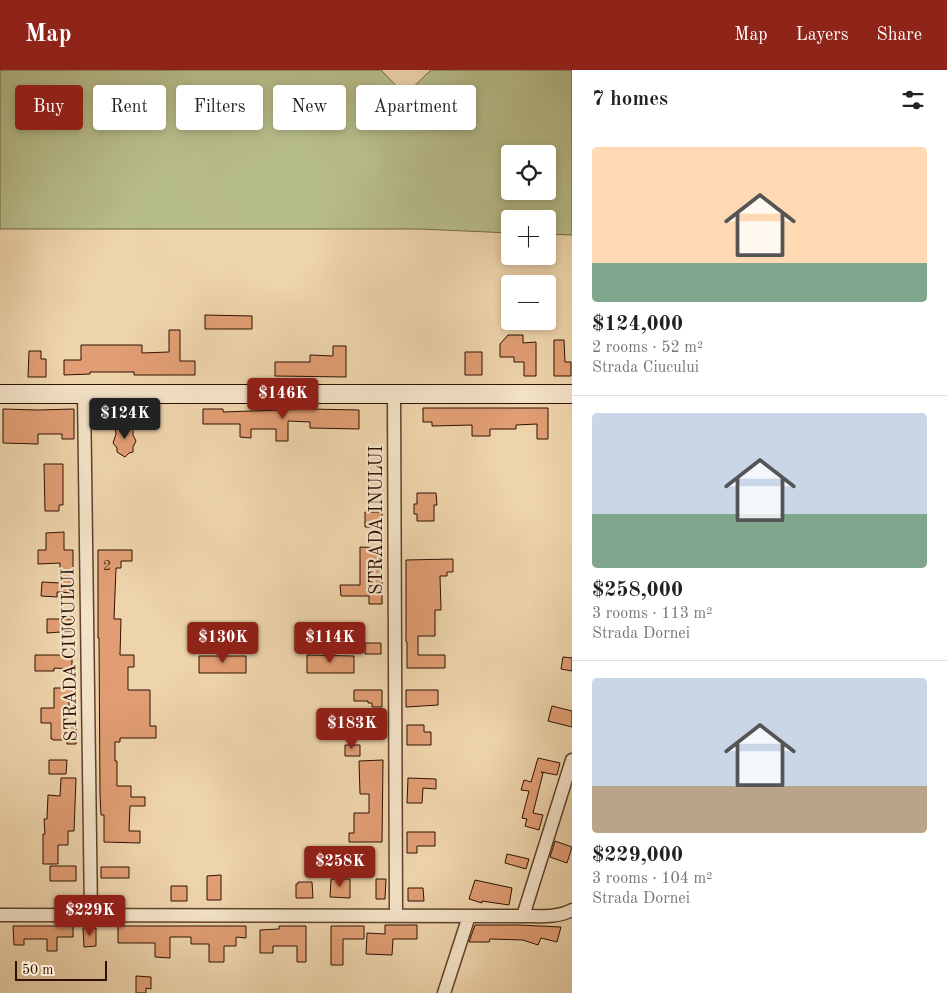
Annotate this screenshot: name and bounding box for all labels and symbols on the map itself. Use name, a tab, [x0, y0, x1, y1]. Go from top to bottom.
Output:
pin: $146K	[248, 378, 318, 420]
pin: $124K	[90, 398, 160, 440]
street label: STRADA INULUI	[368, 445, 386, 595]
house number: 2	[103, 559, 111, 574]
street label: STRADA CIUCULUI	[59, 568, 81, 742]
pin: $130K	[188, 622, 258, 664]
pin: $114K	[295, 622, 365, 664]
pin: $183K	[317, 708, 387, 750]
pin: $258K	[305, 846, 375, 888]
pin: $229K	[55, 894, 125, 937]
scale bar	[15, 958, 108, 981]

